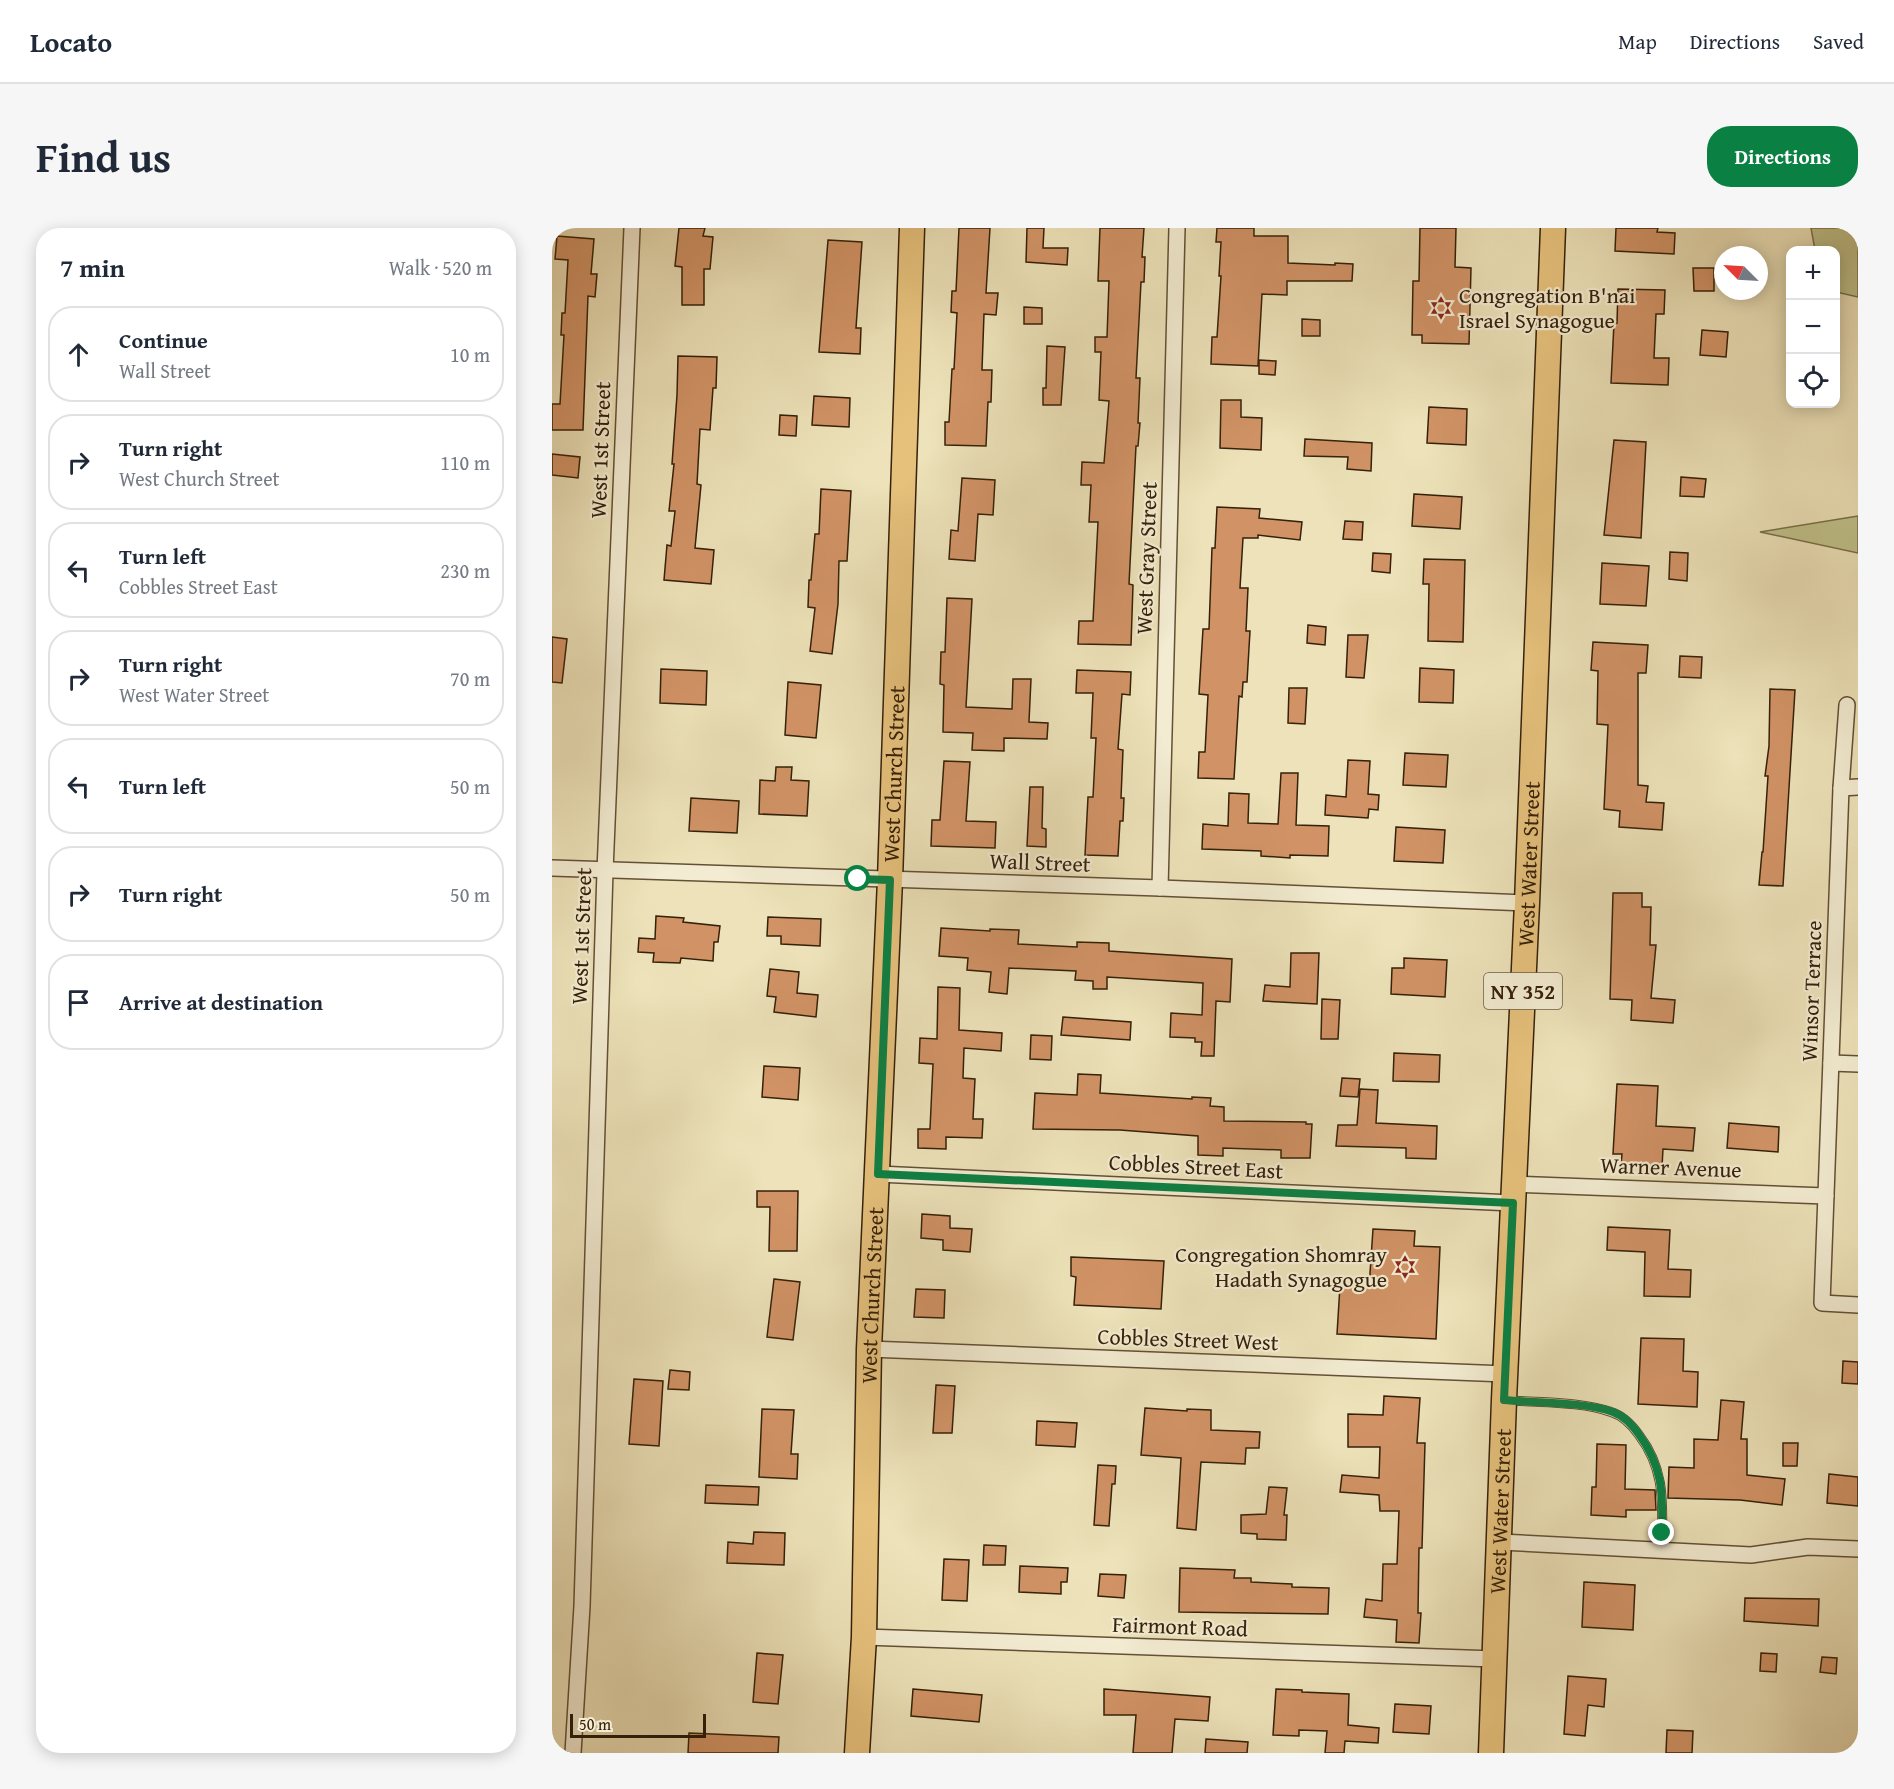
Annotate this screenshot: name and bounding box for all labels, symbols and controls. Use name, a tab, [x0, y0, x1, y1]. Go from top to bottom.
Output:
text: Locato	[30, 21, 112, 62]
text: Map	[1618, 26, 1657, 57]
text: Directions	[1690, 26, 1780, 57]
text: Saved	[1813, 26, 1864, 57]
text: Find us	[36, 126, 171, 187]
button: Directions	[1707, 126, 1858, 187]
north arrow	[1714, 246, 1768, 300]
map controls	[1786, 246, 1840, 408]
button: +	[1786, 246, 1840, 300]
text: 7 min	[60, 248, 125, 287]
text: Walk · 520 m	[389, 253, 492, 282]
place label: Congregation B'nai Israel Synagogue	[1459, 279, 1635, 336]
synagogue icon: Congregation B'nai Israel Synagogue	[1428, 295, 1454, 321]
button: −	[1786, 300, 1840, 354]
text: Continue	[119, 324, 208, 356]
icon: ahead	[62, 338, 95, 371]
text: 10 m	[450, 340, 490, 369]
button: locate	[1786, 354, 1840, 408]
text: Wall Street	[119, 356, 211, 385]
street label: West 1st Street	[582, 381, 618, 519]
text: Turn right	[119, 432, 222, 464]
icon: right	[62, 446, 95, 479]
text: 110 m	[440, 448, 490, 477]
text: West Church Street	[119, 464, 280, 493]
street label: West Gray Street	[1127, 481, 1165, 635]
text: Turn left	[119, 540, 206, 572]
icon: left	[62, 554, 95, 587]
text: 230 m	[440, 556, 490, 585]
text: Cobbles Street East	[119, 572, 278, 601]
text: Turn right	[119, 648, 222, 680]
icon: right	[62, 662, 95, 695]
text: 70 m	[450, 664, 490, 693]
text: West Water Street	[119, 680, 269, 709]
street label: West Church Street	[875, 685, 913, 863]
icon: left	[62, 770, 95, 803]
text: Turn left	[119, 770, 206, 802]
text: 50 m	[450, 772, 490, 801]
street label: West Water Street	[1509, 780, 1548, 947]
street label: Wall Street	[989, 844, 1091, 880]
route start	[844, 865, 870, 891]
street label: West 1st Street	[563, 867, 599, 1005]
icon: right	[62, 878, 95, 911]
text: Turn right	[119, 878, 222, 910]
text: 50 m	[450, 880, 490, 909]
street label: Winsor Terrace	[1793, 920, 1829, 1062]
road number: NY 352	[1484, 973, 1562, 1009]
icon: arrive	[62, 986, 95, 1019]
text: Arrive at destination	[119, 986, 323, 1018]
street label: Cobbles Street East	[1108, 1145, 1284, 1187]
street label: Warner Avenue	[1600, 1149, 1742, 1185]
street label: West Church Street	[852, 1206, 891, 1384]
place label: Congregation Shomray Hadath Synagogue	[1175, 1238, 1387, 1295]
synagogue icon: Congregation Shomray Hadath Synagogue	[1392, 1254, 1418, 1280]
street label: Cobbles Street West	[1097, 1320, 1279, 1358]
street label: West Water Street	[1481, 1428, 1519, 1594]
route end	[1648, 1519, 1674, 1545]
street label: Fairmont Road	[1112, 1608, 1249, 1644]
scale bar	[570, 1711, 706, 1738]
text: 50 m	[579, 1712, 611, 1736]

